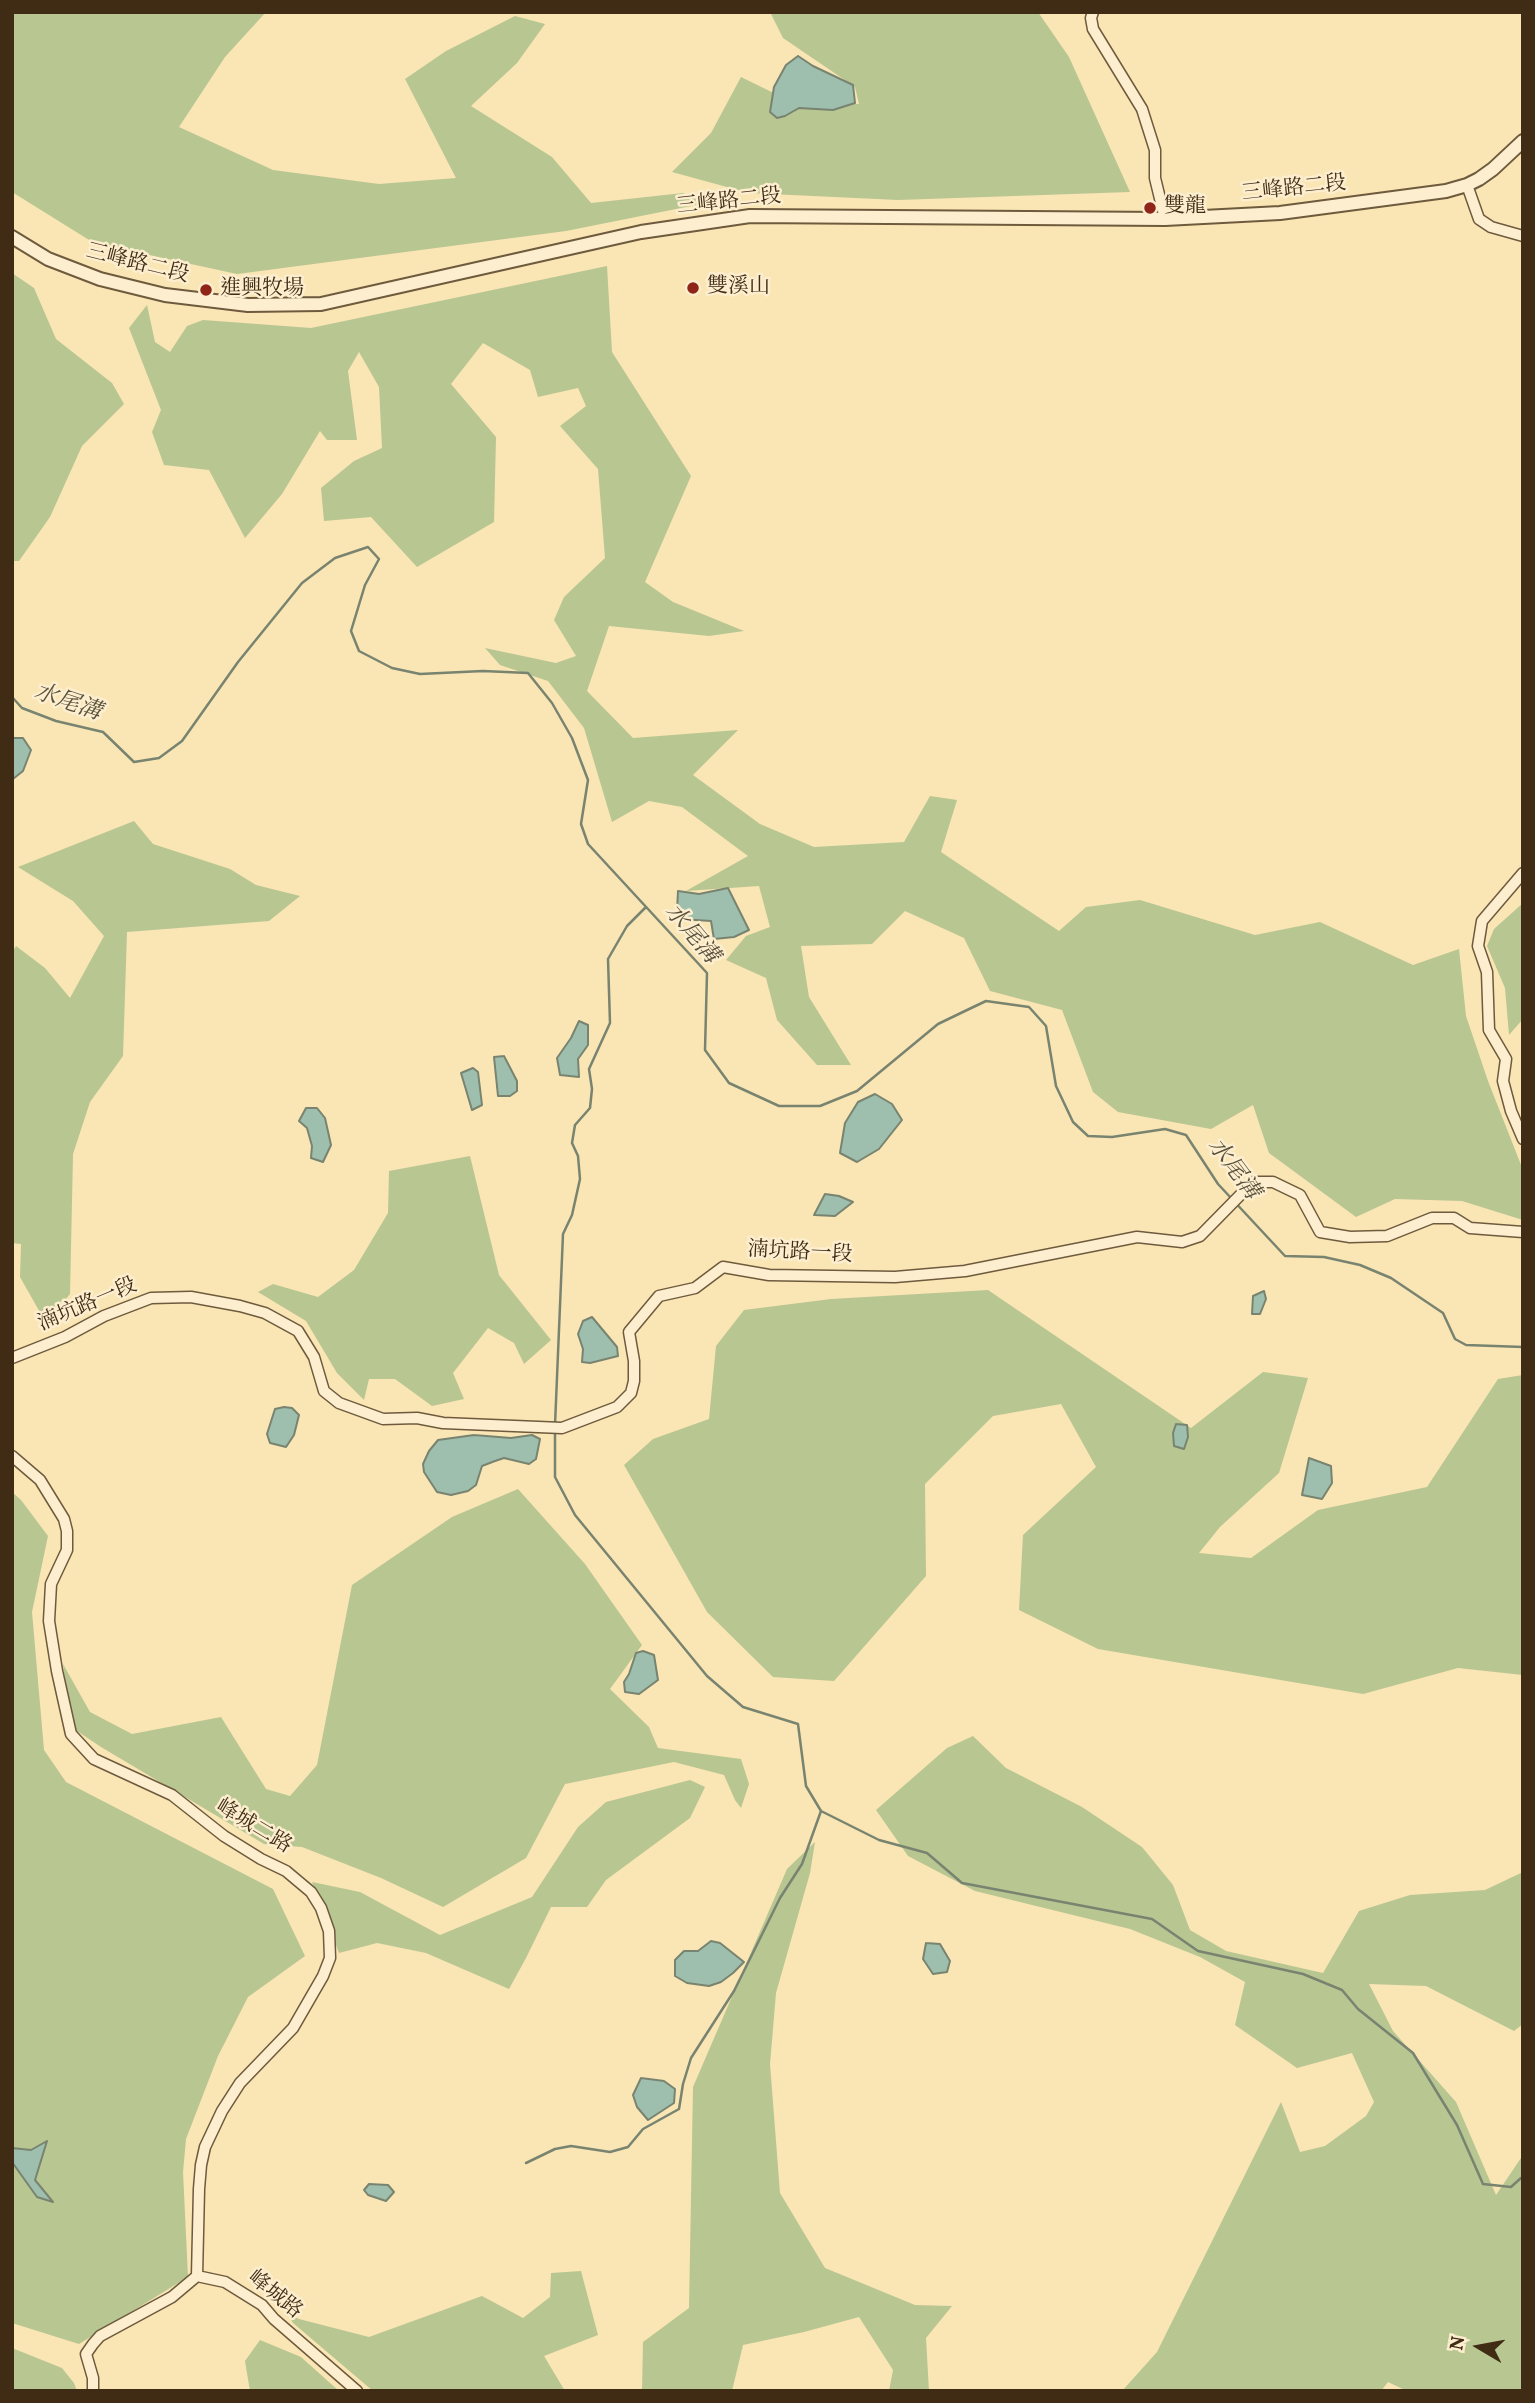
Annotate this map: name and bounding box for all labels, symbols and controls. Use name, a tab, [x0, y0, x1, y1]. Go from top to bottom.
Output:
street label: 三峰路二段	[1240, 172, 1348, 208]
street label: 三峰路二段	[675, 185, 783, 221]
place label: 雙龍	[1164, 195, 1206, 221]
marker: 雙龍	[1142, 200, 1158, 216]
street label: 三峰路二段	[83, 240, 191, 290]
place label: 雙溪山	[707, 275, 770, 301]
place label: 進興牧場	[220, 277, 304, 303]
marker: 雙溪山	[685, 280, 701, 296]
marker: 進興牧場	[198, 282, 214, 298]
water label: 水尾溝	[30, 680, 104, 728]
water label: 水尾溝	[657, 900, 723, 970]
water label: 水尾溝	[1200, 1134, 1264, 1206]
street label: 湳坑路一段	[747, 1239, 853, 1269]
street label: 湳坑路一段	[35, 1274, 141, 1338]
street label: 峰城二路	[211, 1796, 295, 1860]
street label: 峰城路	[242, 2266, 306, 2326]
north arrow	[1444, 2312, 1514, 2382]
text: N	[1444, 2334, 1472, 2352]

